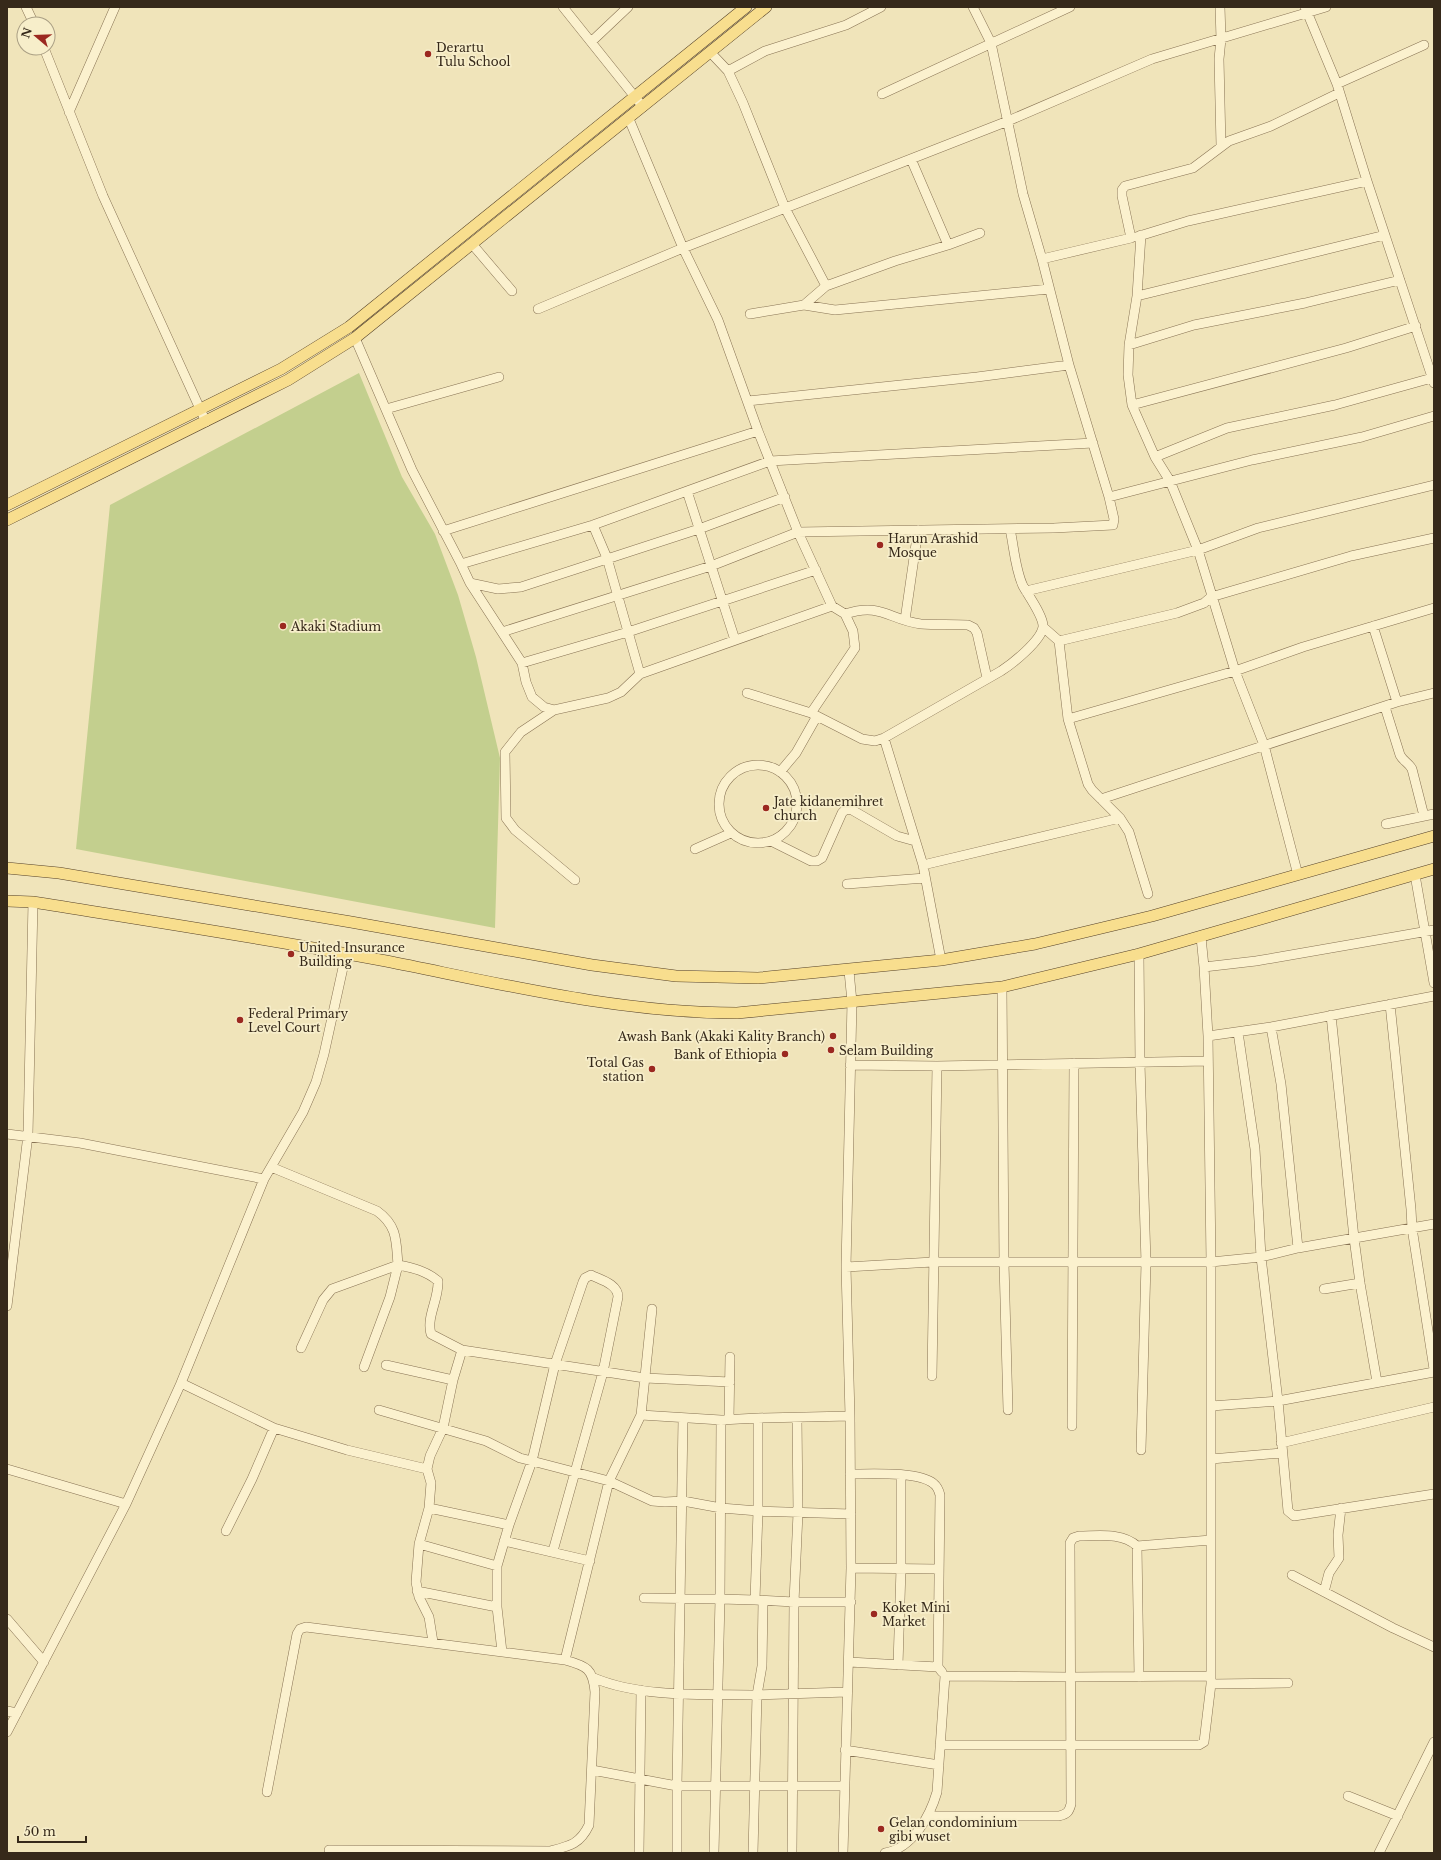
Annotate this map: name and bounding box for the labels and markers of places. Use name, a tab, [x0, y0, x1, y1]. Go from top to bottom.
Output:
place label: Derartu Tulu School	[436, 40, 510, 69]
marker: Derartu Tulu School	[423, 49, 433, 59]
place label: Harun Arashid Mosque	[888, 531, 978, 560]
marker: Harun Arashid Mosque	[875, 540, 885, 550]
place label: Akaki Stadium	[290, 619, 381, 634]
marker: Akaki Stadium	[278, 621, 288, 631]
place label: Jate kidanemihret church	[772, 794, 884, 823]
marker: Jate kidanemihret church	[761, 803, 771, 813]
place label: United Insurance Building	[299, 940, 405, 969]
marker: United Insurance Building	[286, 949, 296, 959]
place label: Federal Primary Level Court	[248, 1006, 348, 1035]
marker: Federal Primary Level Court	[235, 1015, 245, 1025]
place label: Awash Bank (Akaki Kality Branch)	[617, 1029, 825, 1044]
marker: Awash Bank (Akaki Kality Branch)	[828, 1031, 838, 1041]
place label: Selam Building	[839, 1043, 934, 1058]
marker: Selam Building	[826, 1045, 836, 1055]
place label: Bank of Ethiopia	[674, 1047, 777, 1062]
marker: Bank of Ethiopia	[780, 1049, 790, 1059]
place label: Total Gas station	[587, 1055, 644, 1084]
marker: Total Gas station	[647, 1064, 657, 1074]
place label: Koket Mini Market	[882, 1600, 950, 1629]
marker: Koket Mini Market	[869, 1609, 879, 1619]
place label: Gelan condominium gibi wuset	[889, 1815, 1017, 1844]
marker: Gelan condominium gibi wuset	[876, 1824, 886, 1834]

